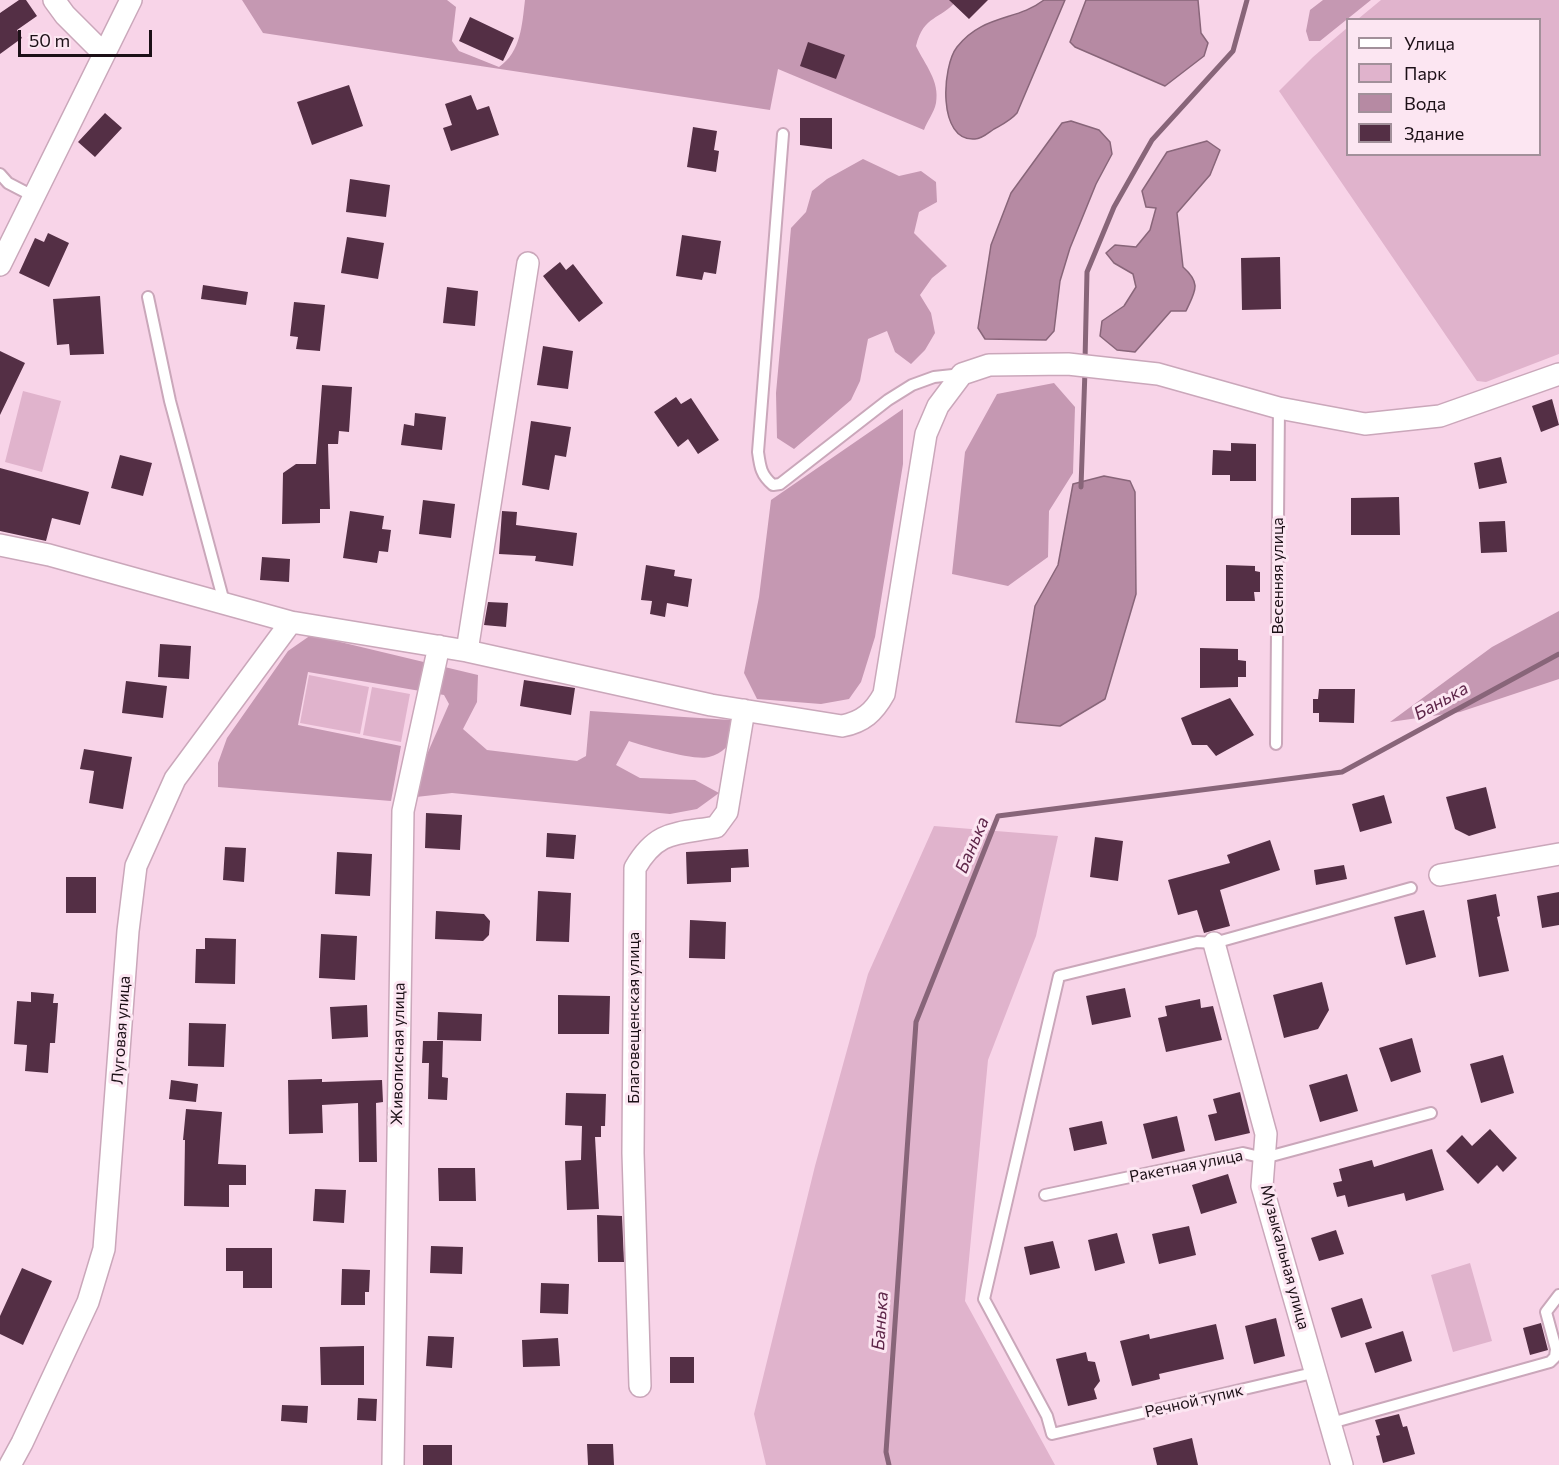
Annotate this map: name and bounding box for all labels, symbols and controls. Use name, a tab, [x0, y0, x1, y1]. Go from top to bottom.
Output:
scale bar	[21, 18, 154, 56]
legend	[1346, 18, 1541, 156]
text: 50 m	[29, 29, 70, 51]
text: Улица	[1404, 32, 1455, 54]
text: Парк	[1404, 62, 1447, 84]
text: Вода	[1404, 92, 1446, 114]
text: Здание	[1404, 122, 1464, 144]
street label: Весенняя улица	[1268, 518, 1288, 634]
water label: Банька	[1410, 677, 1472, 725]
water label: Банька	[951, 814, 993, 876]
street label: Благовещенская улица	[624, 932, 644, 1104]
street label: Луговая улица	[108, 975, 134, 1085]
street label: Живописная улица	[387, 983, 409, 1125]
street label: Ракетная улица	[1128, 1146, 1244, 1186]
street label: Музыкальная улица	[1256, 1182, 1314, 1332]
water label: Банька	[867, 1291, 893, 1351]
street label: Речной тупик	[1143, 1380, 1245, 1422]

